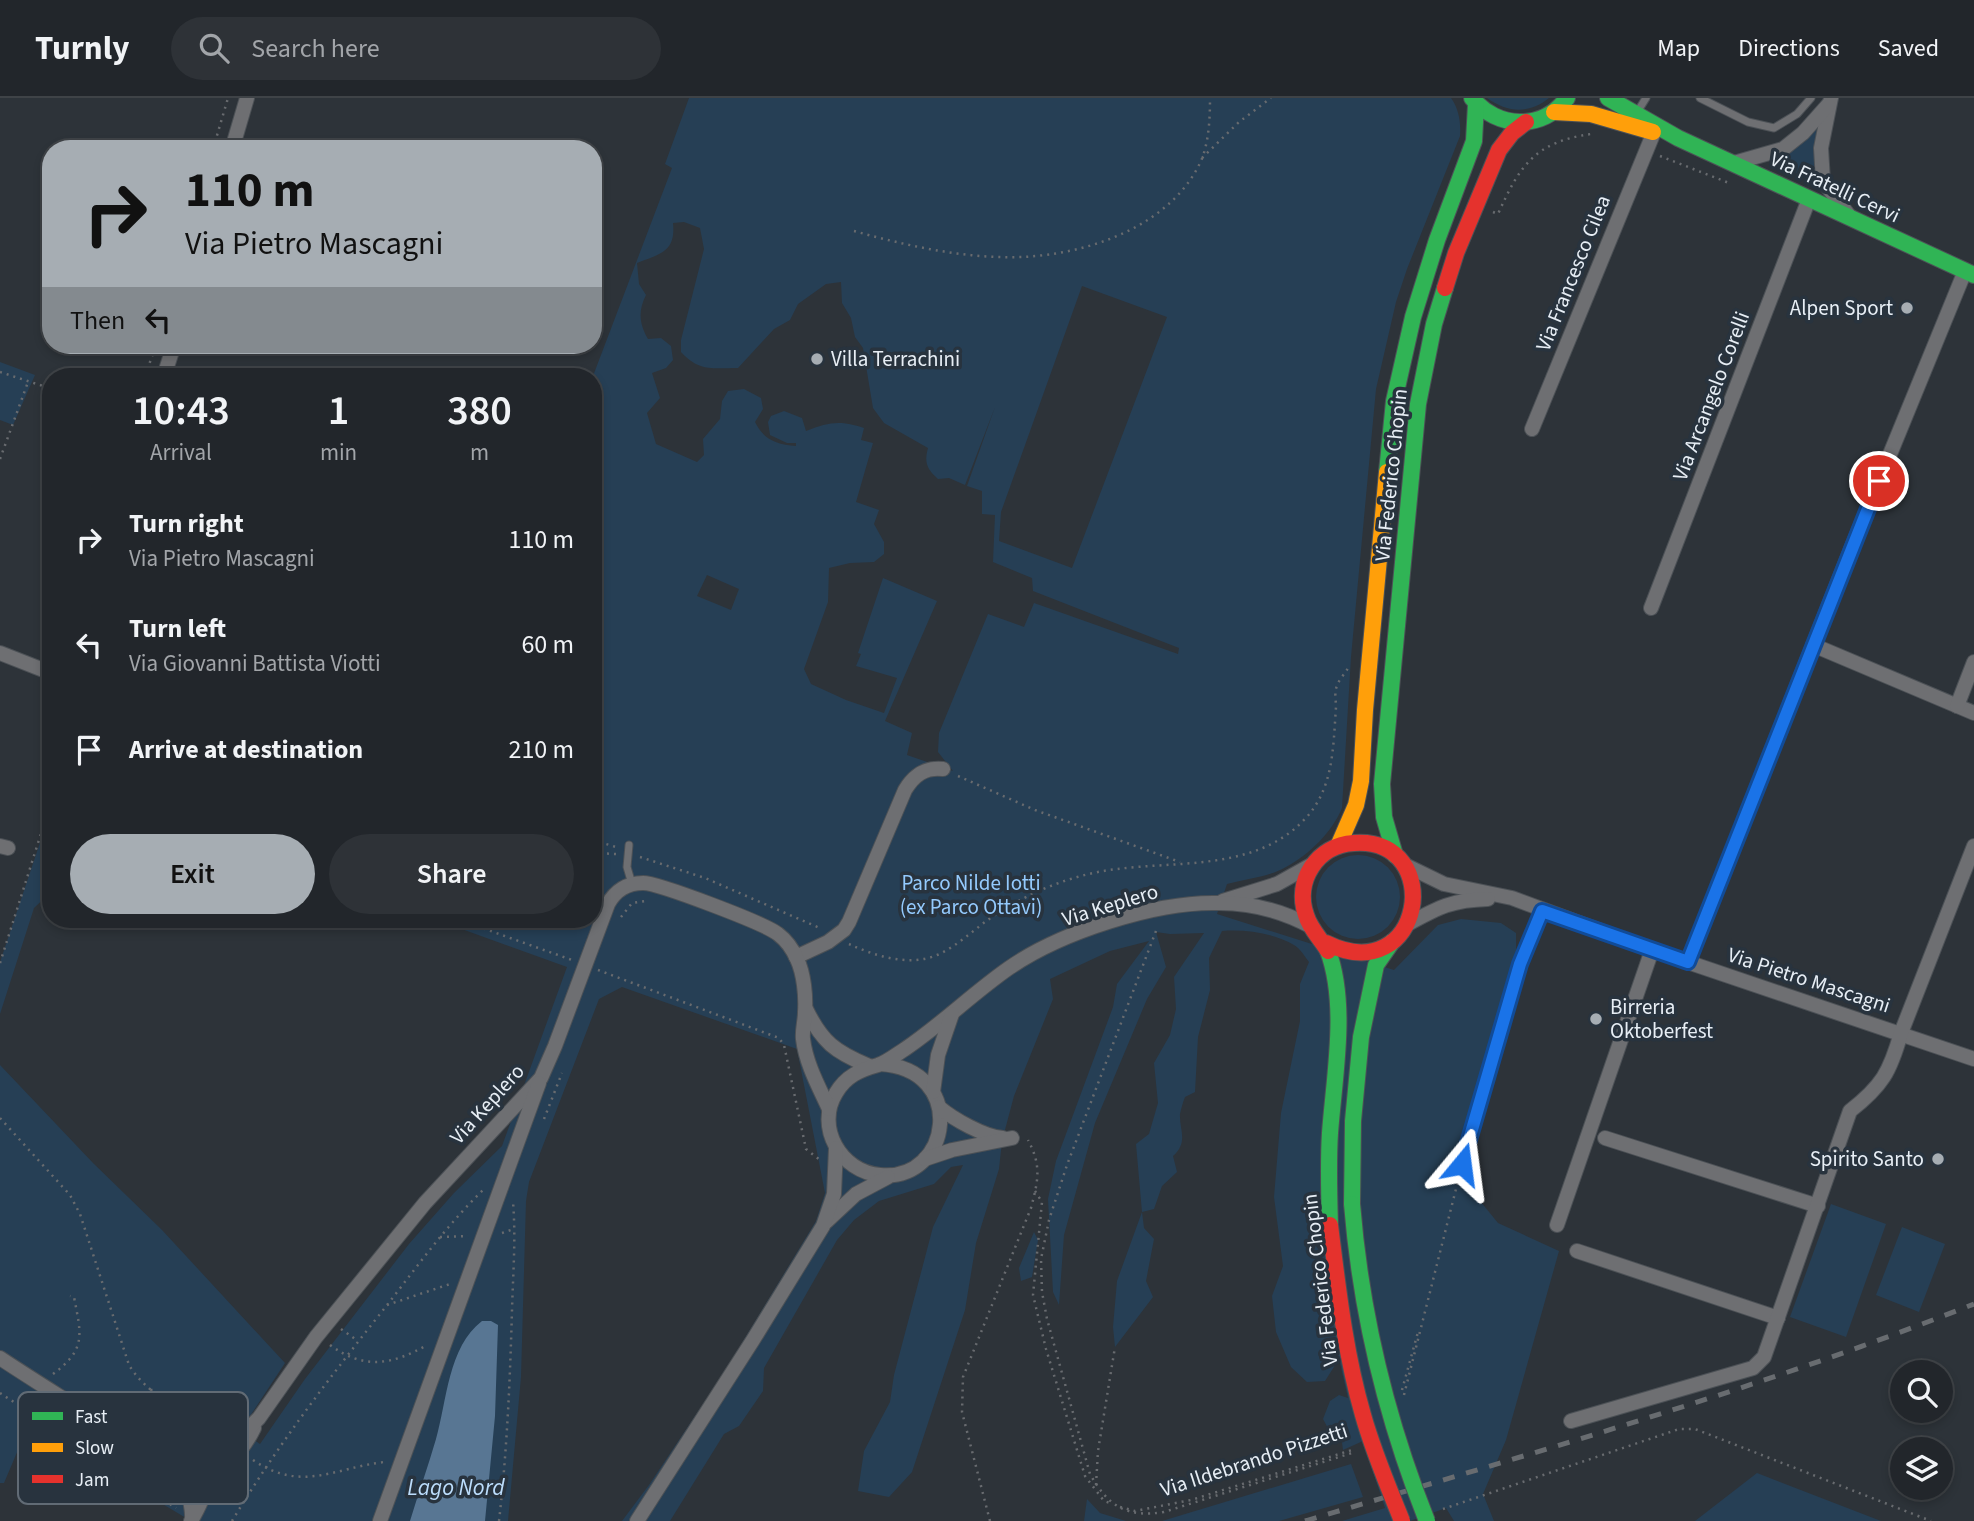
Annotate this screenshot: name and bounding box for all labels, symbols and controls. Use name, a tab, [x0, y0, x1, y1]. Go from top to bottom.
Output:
search box	[171, 17, 661, 80]
text: Turnly	[35, 25, 129, 72]
icon: search	[195, 29, 233, 67]
text: Search here	[251, 30, 380, 67]
text: Map	[1657, 31, 1700, 66]
text: Directions	[1738, 31, 1840, 66]
text: Saved	[1878, 31, 1939, 66]
street label: Via Fratelli Cervi	[1765, 144, 1905, 230]
text: 110 m	[185, 156, 314, 226]
icon: right	[70, 168, 161, 259]
street label: Via Francesco Cilea	[1528, 190, 1618, 356]
text: Via Pietro Mascagni	[185, 221, 443, 267]
place label: Alpen Sport	[1790, 293, 1893, 323]
marker: Alpen Sport	[1899, 300, 1915, 316]
icon: left	[139, 301, 177, 339]
text: Then	[70, 302, 125, 339]
street label: Via Arcangelo Corelli	[1665, 307, 1757, 485]
place label: Villa Terrachini	[831, 344, 960, 374]
marker: Villa Terrachini	[809, 351, 825, 367]
text: 10:43	[132, 381, 230, 441]
text: 1	[328, 381, 349, 441]
text: 380	[447, 381, 512, 441]
street label: Via Federico Chopin	[1367, 387, 1415, 563]
text: Arrival	[150, 436, 212, 469]
text: min	[320, 436, 357, 469]
text: m	[470, 436, 489, 469]
pin	[1849, 451, 1909, 511]
icon: arrive	[1860, 462, 1898, 500]
text: Turn right	[129, 505, 244, 542]
icon: right	[70, 521, 108, 559]
text: 110 m	[508, 521, 574, 558]
text: Via Pietro Mascagni	[129, 542, 315, 575]
text: Turn left	[129, 610, 226, 647]
icon: left	[70, 626, 108, 664]
text: 60 m	[521, 626, 574, 663]
text: Via Giovanni Battista Viotti	[129, 647, 381, 680]
icon: arrive	[70, 731, 108, 769]
text: Arrive at destination	[129, 731, 363, 768]
text: 210 m	[508, 731, 574, 768]
button: Exit	[70, 834, 315, 914]
button: Share	[329, 834, 574, 914]
park label: Parco Nilde Iotti (ex Parco Ottavi)	[900, 868, 1042, 922]
street label: Via Keplero	[1058, 876, 1162, 934]
street label: Via Pietro Mascagni	[1724, 940, 1894, 1020]
place label: Birreria Oktoberfest	[1610, 992, 1713, 1046]
marker: Birreria Oktoberfest	[1588, 1011, 1604, 1027]
street label: Via Keplero	[443, 1057, 531, 1151]
position arrow	[1425, 1127, 1499, 1201]
place label: Spirito Santo	[1810, 1144, 1924, 1174]
marker: Spirito Santo	[1930, 1151, 1946, 1167]
street label: Via Federico Chopin	[1295, 1192, 1345, 1368]
map controls	[1890, 1360, 1953, 1500]
button: search	[1890, 1360, 1953, 1423]
legend	[18, 1392, 248, 1504]
text: Fast	[75, 1404, 108, 1431]
street label: Via Ildebrando Pizzetti	[1157, 1416, 1351, 1504]
text: Slow	[75, 1435, 114, 1462]
button: layers	[1890, 1437, 1953, 1500]
text: Jam	[75, 1467, 109, 1494]
water label: Lago Nord	[407, 1471, 505, 1504]

